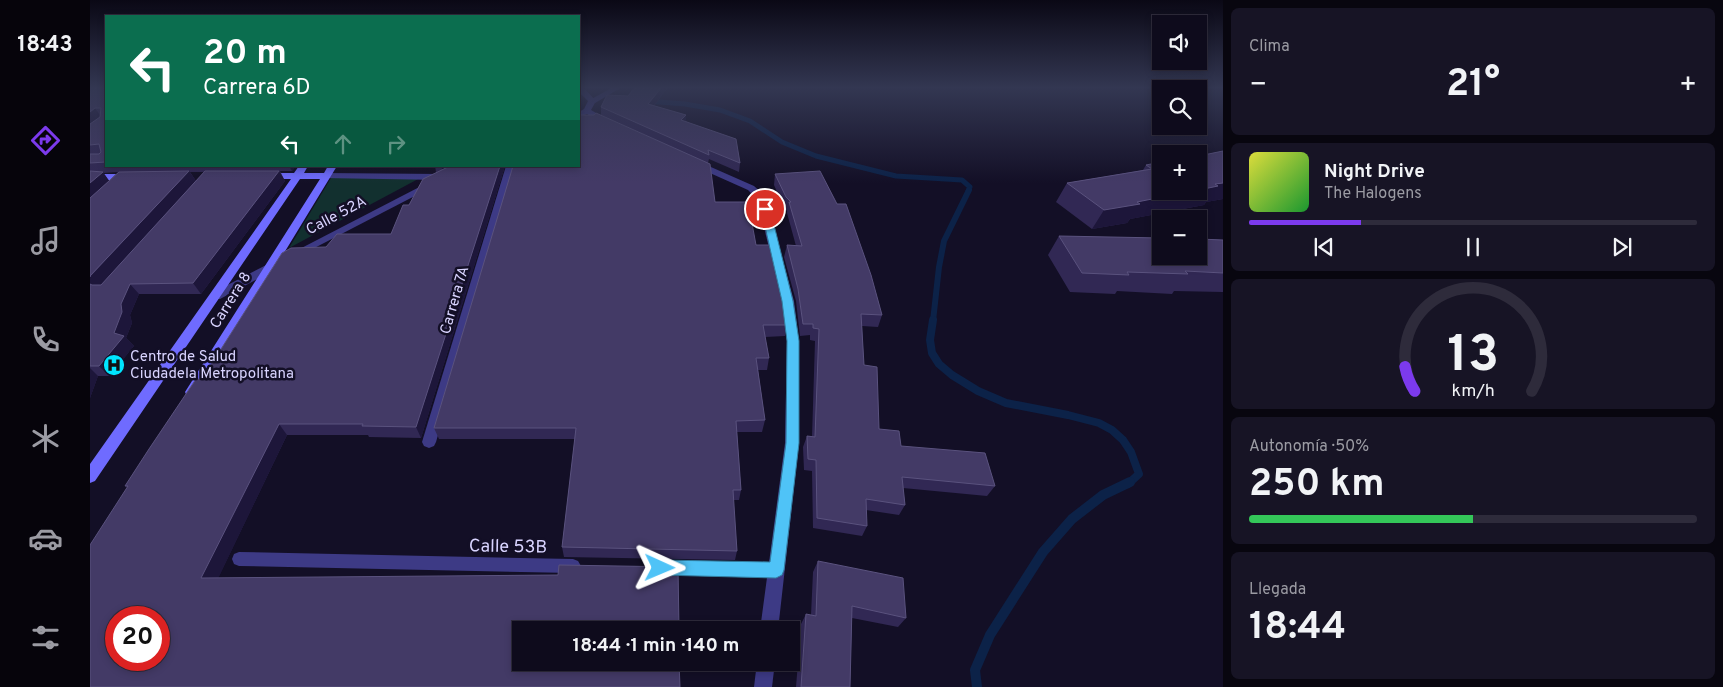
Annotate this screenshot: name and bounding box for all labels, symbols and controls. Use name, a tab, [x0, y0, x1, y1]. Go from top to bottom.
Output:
map controls	[1152, 15, 1207, 265]
button: sound	[1152, 15, 1207, 70]
text: 18:43	[17, 32, 73, 59]
text: 20 m	[203, 32, 287, 76]
icon: left	[120, 35, 185, 100]
text: Clima	[1249, 37, 1290, 57]
text: 21°	[1446, 61, 1500, 110]
text: −	[1249, 68, 1267, 104]
text: +	[1679, 68, 1697, 104]
text: Carrera 6D	[203, 75, 311, 102]
button: search	[1152, 80, 1207, 135]
icon: directions	[28, 123, 63, 158]
icon: left	[276, 130, 304, 158]
icon: ahead	[329, 130, 357, 158]
icon: right	[382, 130, 410, 158]
button: +	[1152, 145, 1207, 200]
text: Night Drive	[1324, 160, 1425, 184]
text: The Halogens	[1324, 184, 1422, 204]
pin	[744, 188, 786, 230]
street label: Calle 52A	[303, 193, 370, 240]
icon: arrive	[751, 195, 779, 223]
button: −	[1152, 210, 1207, 265]
icon: music	[28, 223, 63, 258]
icon: previous	[1310, 233, 1338, 261]
icon: pause	[1459, 233, 1487, 261]
icon: next	[1608, 233, 1636, 261]
street label: Carrera 7A	[437, 264, 474, 337]
street label: Carrera 8	[206, 269, 256, 333]
icon: phone	[28, 322, 63, 357]
text: 13	[1447, 324, 1499, 390]
place label: Centro de Salud Ciudadela Metropolitana	[130, 348, 294, 384]
hospital icon: Centro de Salud Ciudadela Metropolitana	[102, 353, 126, 377]
text: km/h	[1451, 380, 1495, 403]
icon: climate	[28, 421, 63, 456]
text: Autonomía · 50%	[1249, 437, 1369, 457]
text: 250 km	[1249, 461, 1384, 510]
icon: car	[28, 521, 63, 556]
street label: Calle 53B	[469, 535, 547, 560]
position arrow	[633, 541, 685, 593]
text: Llegada	[1249, 580, 1306, 600]
text: 18:44	[1249, 604, 1346, 653]
speed limit sign: 20	[105, 606, 170, 671]
icon: filters	[28, 620, 63, 655]
text: 18:44 · 1 min · 140 m	[573, 634, 739, 658]

